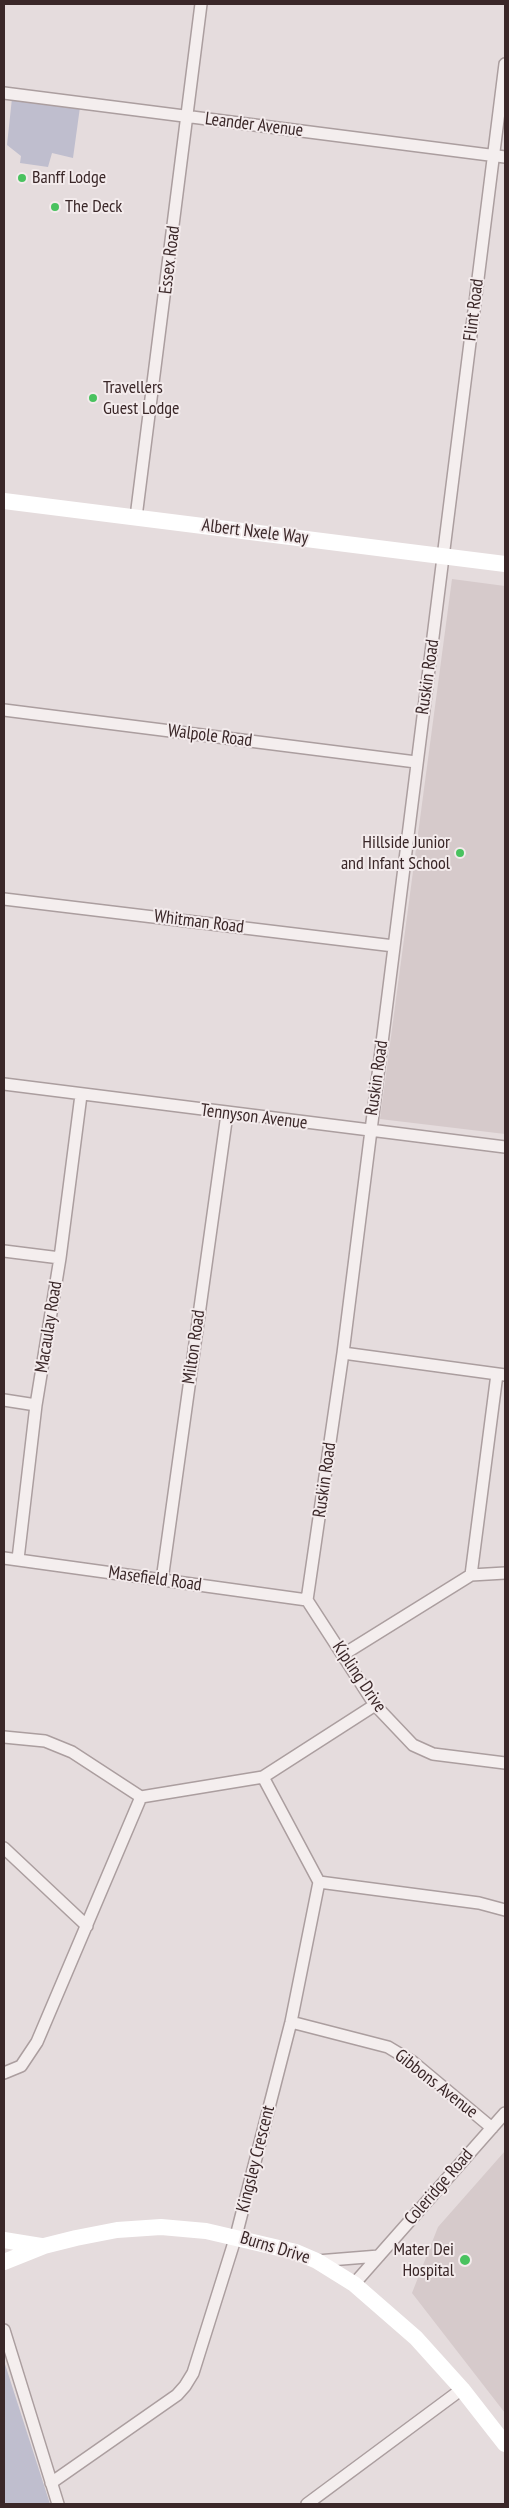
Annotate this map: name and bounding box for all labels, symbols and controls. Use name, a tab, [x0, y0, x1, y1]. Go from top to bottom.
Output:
street label: Leander Avenue	[204, 108, 304, 142]
place label: Banff Lodge	[32, 167, 106, 189]
marker: Banff Lodge	[16, 172, 28, 184]
place label: The Deck	[65, 196, 122, 218]
marker: The Deck	[49, 201, 61, 213]
street label: Essex Road	[155, 224, 185, 296]
street label: Flint Road	[459, 277, 489, 343]
place label: Travellers Guest Lodge	[103, 377, 179, 419]
marker: Travellers Guest Lodge	[87, 392, 99, 404]
street label: Albert Nxele Way	[200, 515, 310, 549]
street label: Ruskin Road	[412, 638, 444, 716]
street label: Walpole Road	[167, 720, 253, 752]
place label: Hillside Junior and Infant School	[341, 832, 450, 874]
marker: Hillside Junior and Infant School	[454, 847, 466, 859]
street label: Whitman Road	[153, 906, 245, 938]
street label: Ruskin Road	[361, 1039, 393, 1117]
street label: Tennyson Avenue	[199, 1100, 309, 1134]
street label: Macaulay Road	[31, 1279, 67, 1375]
street label: Milton Road	[178, 1309, 210, 1385]
street label: Ruskin Road	[309, 1441, 341, 1519]
street label: Masefield Road	[107, 1562, 203, 1596]
street label: Kipling Drive	[327, 1637, 391, 1717]
street label: Gibbons Avenue	[390, 2045, 482, 2123]
street label: Kingsley Crescent	[232, 2103, 280, 2215]
street label: Coleridge Road	[400, 2145, 478, 2229]
street label: Burns Drive	[238, 2227, 312, 2269]
place label: Mater Dei Hospital	[394, 2239, 454, 2282]
marker: Mater Dei Hospital	[458, 2253, 472, 2267]

